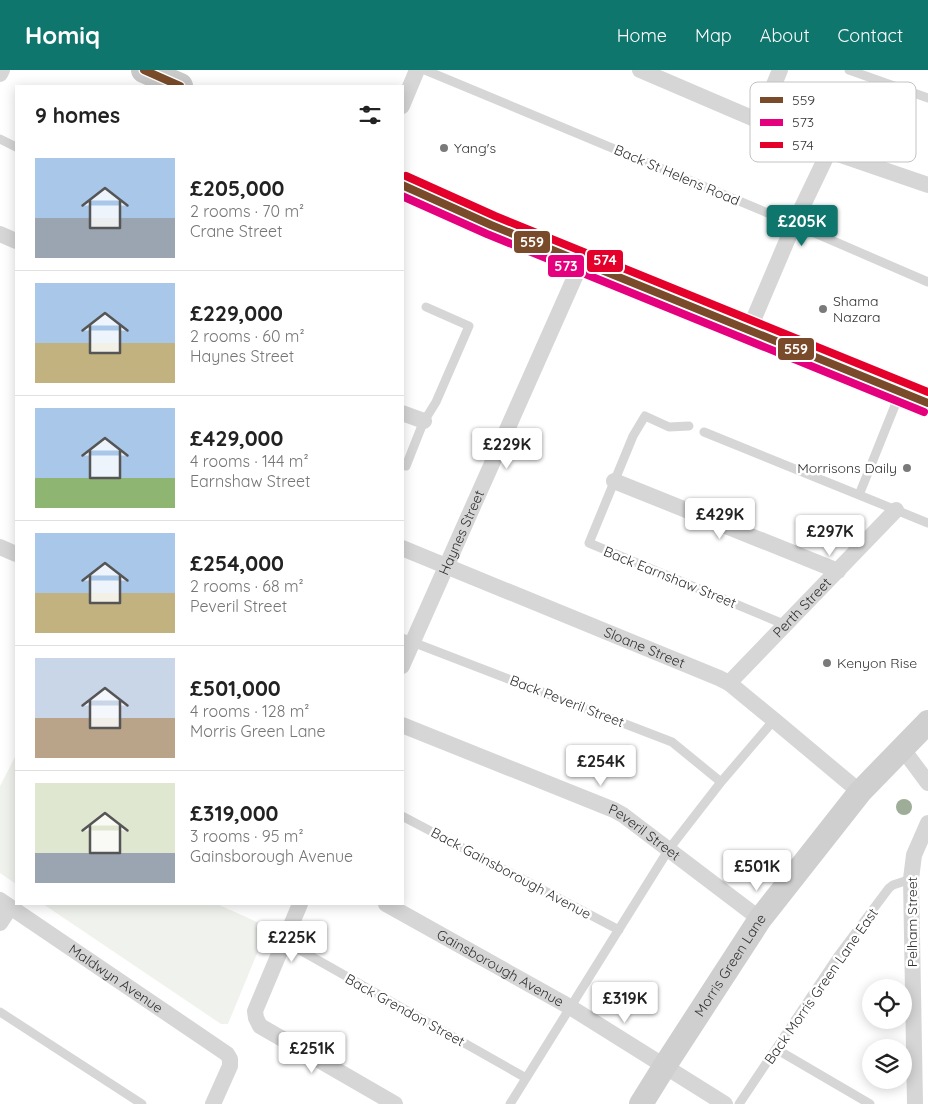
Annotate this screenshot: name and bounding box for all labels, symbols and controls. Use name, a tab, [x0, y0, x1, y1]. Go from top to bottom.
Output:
text: Homiq	[25, 20, 100, 50]
text: Home	[617, 24, 667, 47]
text: Map	[695, 24, 732, 47]
text: About	[760, 24, 810, 47]
text: Contact	[838, 24, 903, 47]
legend	[750, 82, 916, 162]
text: 559	[792, 91, 815, 109]
icon: filters	[356, 101, 384, 129]
text: 9 homes	[35, 102, 120, 128]
text: 573	[792, 113, 814, 131]
text: 574	[792, 136, 814, 154]
place label: Yang's	[454, 139, 496, 157]
street label: Back St Helens Road	[611, 140, 743, 210]
marker: Yang's	[438, 142, 450, 154]
text: £205,000	[190, 175, 285, 201]
icon: home	[75, 178, 135, 238]
text: 2 rooms · 70 m²	[190, 201, 304, 221]
pin: £205K	[767, 204, 837, 247]
text: £205K	[778, 211, 826, 231]
text: Crane Street	[190, 221, 283, 241]
line badge: 559	[513, 230, 551, 254]
text: 559	[520, 233, 544, 251]
line badge: 574	[586, 249, 624, 273]
text: 574	[593, 251, 617, 269]
line badge: 573	[547, 254, 585, 278]
text: 573	[554, 257, 578, 275]
place label: Shama Nazara	[833, 292, 881, 326]
text: £229,000	[190, 300, 283, 326]
icon: home	[75, 303, 135, 363]
marker: Shama Nazara	[817, 303, 829, 315]
text: 2 rooms · 60 m²	[190, 326, 304, 346]
line badge: 559	[777, 337, 815, 361]
text: 559	[784, 340, 808, 358]
text: Haynes Street	[190, 346, 294, 366]
text: £429,000	[190, 425, 283, 451]
icon: home	[75, 428, 135, 488]
pin: £229K	[472, 428, 542, 470]
text: £229K	[483, 434, 531, 454]
text: 4 rooms · 144 m²	[190, 451, 308, 471]
place label: Morrisons Daily	[797, 459, 897, 477]
marker: Morrisons Daily	[901, 462, 913, 474]
text: Earnshaw Street	[190, 471, 311, 491]
street label: Haynes Street	[435, 487, 488, 578]
pin: £429K	[685, 498, 755, 540]
text: £429K	[696, 504, 744, 524]
pin: £297K	[795, 514, 865, 557]
text: £297K	[807, 521, 853, 541]
street label: Back Earnshaw Street	[601, 542, 739, 612]
text: £254,000	[190, 550, 284, 576]
icon: home	[75, 553, 135, 613]
street label: Perth Street	[769, 574, 835, 641]
text: 2 rooms · 68 m²	[190, 576, 304, 596]
text: Peveril Street	[190, 596, 287, 616]
street label: Sloane Street	[601, 623, 688, 672]
place label: Kenyon Rise	[837, 654, 917, 672]
marker: Kenyon Rise	[821, 657, 833, 669]
street label: Back Peveril Street	[507, 671, 627, 731]
text: £501,000	[190, 675, 281, 701]
icon: home	[75, 678, 135, 738]
text: 4 rooms · 128 m²	[190, 701, 309, 721]
text: Morris Green Lane	[190, 721, 326, 741]
pin: £254K	[566, 744, 636, 787]
text: £254K	[577, 751, 625, 771]
text: £319,000	[190, 800, 279, 826]
street label: Peveril Street	[606, 800, 684, 865]
icon: home	[75, 803, 135, 863]
street label: Back Gainsborough Avenue	[428, 823, 594, 923]
text: 3 rooms · 95 m²	[190, 826, 304, 846]
text: Gainsborough Avenue	[190, 846, 353, 866]
pin: £501K	[722, 850, 792, 892]
text: £501K	[734, 856, 780, 876]
street label: Pelham Street	[903, 876, 921, 967]
street label: Back Morris Green Lane East	[760, 904, 882, 1068]
street label: Morris Green Lane	[690, 910, 770, 1020]
pin: £225K	[257, 920, 327, 963]
street label: Gainsborough Avenue	[434, 925, 567, 1011]
text: £225K	[268, 927, 316, 947]
street label: Maldwyn Avenue	[65, 940, 166, 1017]
street label: Back Grendon Street	[342, 970, 468, 1050]
map controls	[862, 979, 912, 1089]
button: locate	[862, 979, 912, 1029]
pin: £319K	[590, 982, 660, 1024]
text: £319K	[603, 988, 647, 1008]
pin: £251K	[277, 1032, 347, 1074]
text: £251K	[289, 1038, 335, 1058]
button: layers	[862, 1039, 912, 1089]

